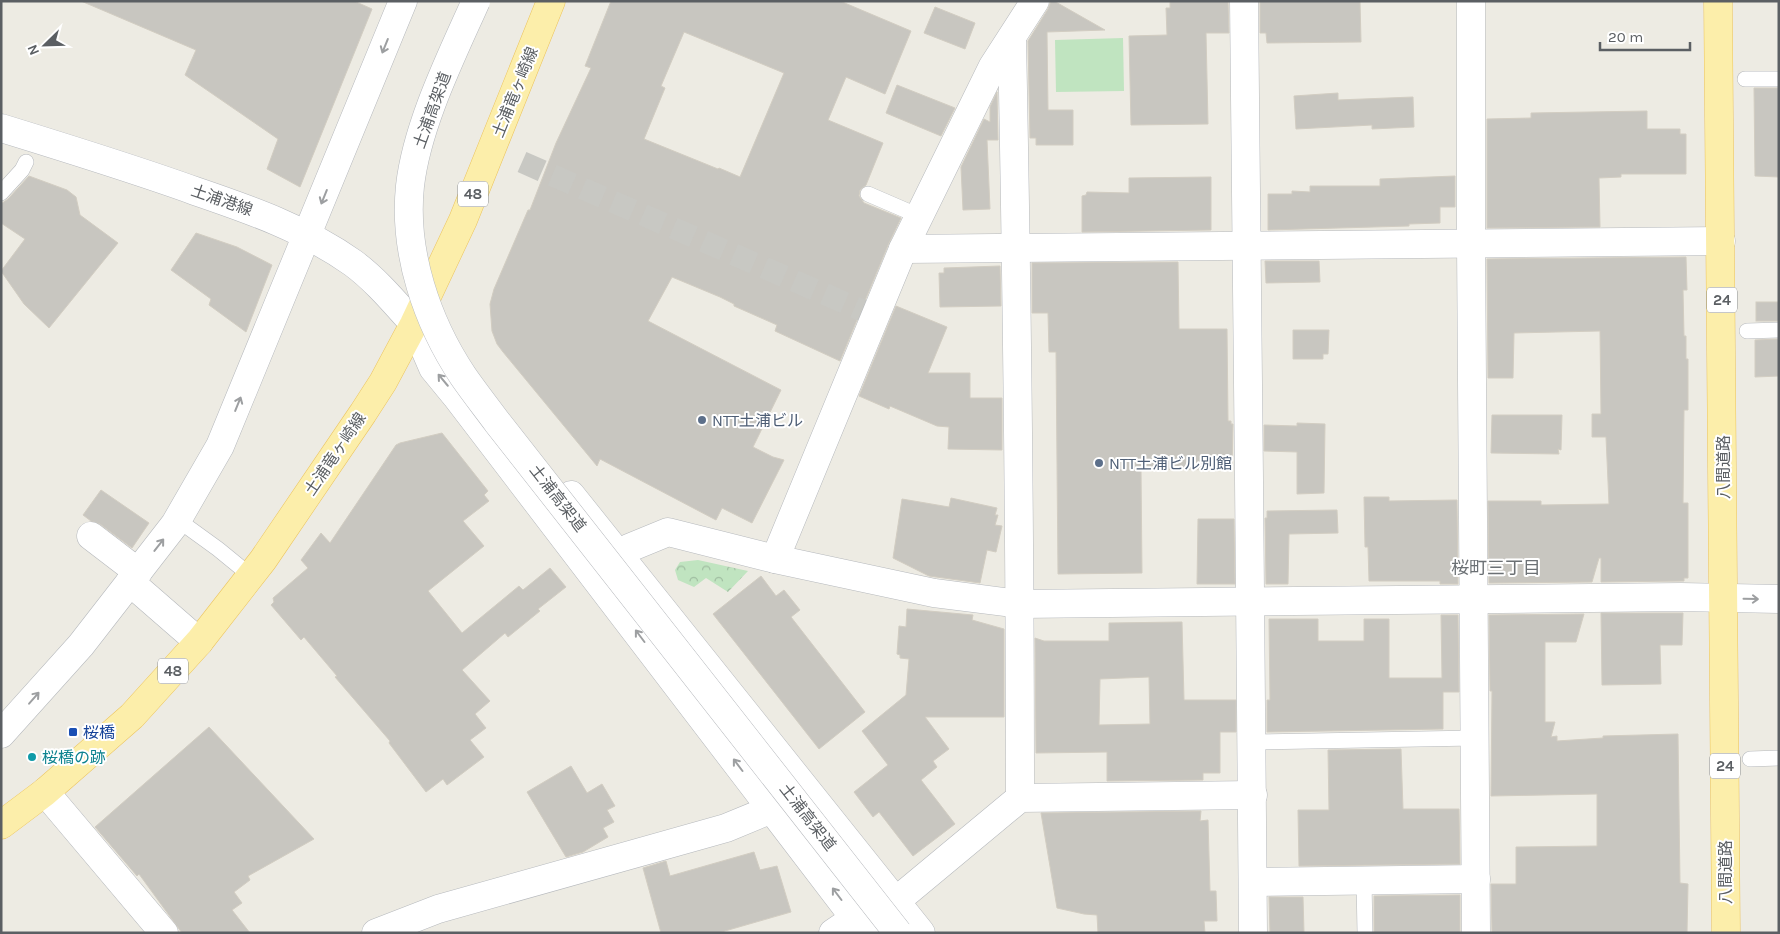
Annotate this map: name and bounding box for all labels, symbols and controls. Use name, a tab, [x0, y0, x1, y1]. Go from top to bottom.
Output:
north arrow	[20, 20, 70, 70]
scale bar	[1600, 20, 1690, 52]
text: 20 m	[1608, 28, 1643, 46]
one-way arrow	[380, 38, 389, 54]
text: N	[24, 42, 43, 58]
street label: 土浦竜ヶ崎線	[488, 44, 542, 140]
street label: 土浦高架道	[409, 69, 455, 151]
street label: 土浦港線	[189, 181, 255, 219]
road number: 48	[458, 182, 488, 206]
one-way arrow	[318, 189, 328, 204]
road number: 24	[1707, 288, 1737, 312]
one-way arrow	[437, 373, 449, 386]
one-way arrow	[234, 397, 243, 412]
street label: 土浦竜ヶ崎線	[300, 409, 370, 499]
place label: NTT土浦ビル	[712, 411, 803, 430]
marker: NTT土浦ビル	[696, 414, 708, 426]
street label: 八間道路	[1714, 435, 1733, 499]
place label: NTT土浦ビル別館	[1109, 454, 1232, 473]
marker: NTT土浦ビル別館	[1093, 457, 1105, 469]
street label: 土浦高架道	[526, 461, 590, 535]
one-way arrow	[154, 538, 164, 552]
district label: 桜町三丁目	[1451, 557, 1541, 579]
one-way arrow	[1743, 595, 1759, 604]
one-way arrow	[634, 630, 645, 643]
road number: 48	[158, 658, 188, 684]
one-way arrow	[29, 692, 40, 705]
place label: 桜橋	[83, 723, 115, 742]
marker: 桜橋	[67, 726, 79, 738]
place label: 桜橋の跡	[42, 748, 106, 767]
marker: 桜橋の跡	[26, 751, 38, 763]
road number: 24	[1710, 754, 1740, 778]
one-way arrow	[733, 758, 743, 772]
street label: 土浦高架道	[776, 780, 840, 854]
street label: 八間道路	[1716, 840, 1735, 904]
one-way arrow	[831, 888, 842, 901]

